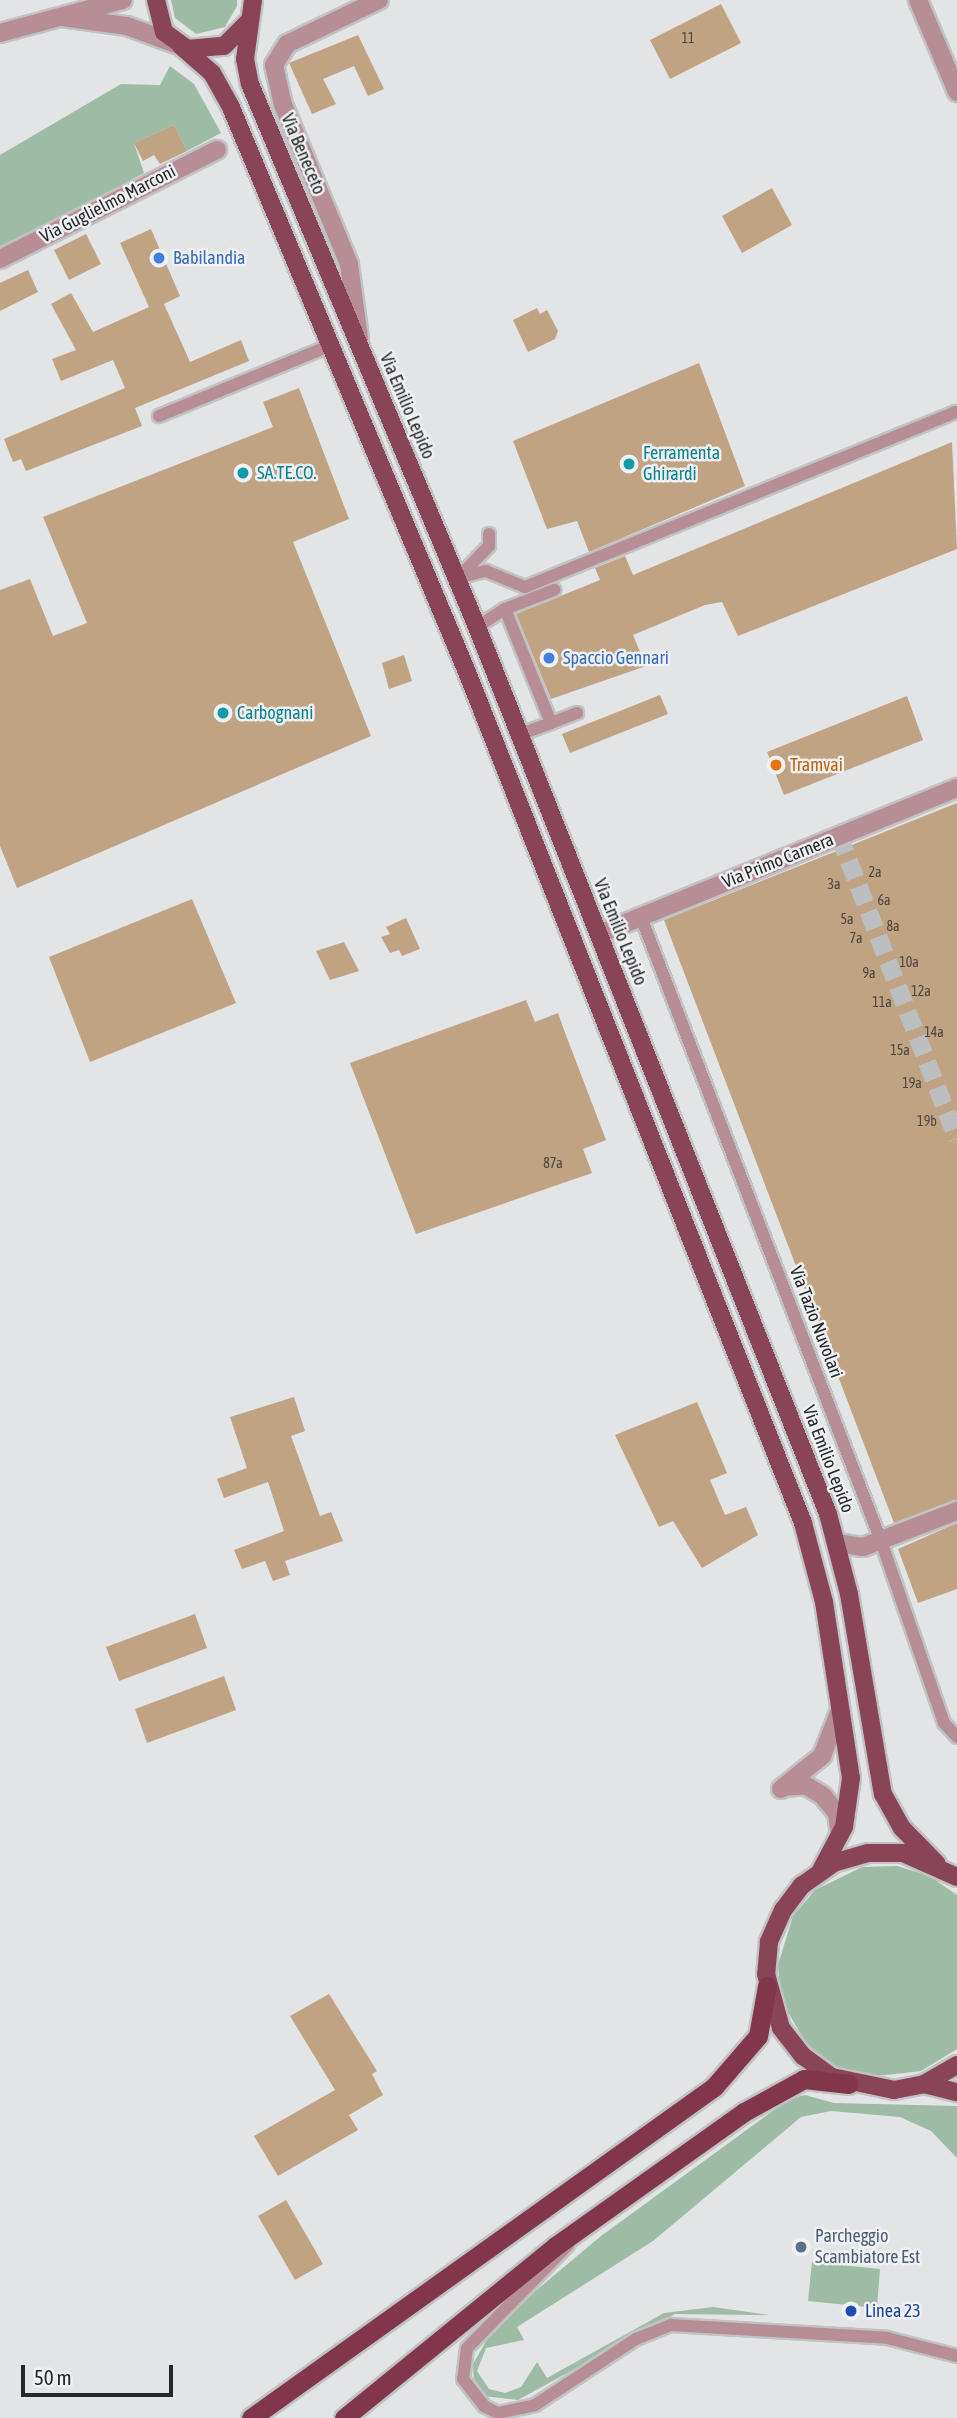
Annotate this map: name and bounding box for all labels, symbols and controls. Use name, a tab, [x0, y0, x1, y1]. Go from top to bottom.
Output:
house number: 11	[681, 30, 695, 46]
street label: Via Beneceto	[276, 110, 330, 198]
street label: Via Guglielmo Marconi	[37, 161, 179, 247]
place label: Babilandia	[173, 247, 245, 269]
marker: Babilandia	[151, 250, 167, 266]
street label: Via Emilio Lepido	[375, 350, 439, 462]
place label: Ferramenta Ghirardi	[643, 443, 720, 486]
marker: Ferramenta Ghirardi	[621, 456, 637, 472]
place label: SA.TE.CO.	[257, 462, 316, 484]
marker: SA.TE.CO.	[235, 465, 251, 481]
place label: Spaccio Gennari	[563, 647, 669, 669]
marker: Spaccio Gennari	[541, 650, 557, 666]
place label: Carbognani	[237, 702, 313, 724]
marker: Carbognani	[215, 705, 231, 721]
place label: Tramvai	[790, 754, 843, 776]
marker: Tramvai	[768, 757, 784, 773]
street label: Via Primo Carnera	[719, 829, 837, 893]
house number: 2a	[868, 864, 882, 880]
street label: Via Emilio Lepido	[589, 875, 651, 989]
house number: 3a	[827, 876, 841, 892]
house number: 6a	[877, 892, 891, 908]
house number: 5a	[840, 911, 854, 927]
house number: 8a	[886, 918, 900, 934]
house number: 7a	[849, 930, 863, 946]
house number: 10a	[899, 954, 919, 970]
house number: 9a	[862, 965, 876, 981]
house number: 12a	[911, 983, 931, 999]
house number: 11a	[872, 994, 892, 1010]
house number: 14a	[924, 1024, 944, 1040]
house number: 15a	[890, 1042, 910, 1058]
house number: 19a	[902, 1075, 922, 1091]
house number: 19b	[917, 1113, 937, 1129]
house number: 87a	[543, 1155, 563, 1171]
street label: Via Tazio Nuvolari	[785, 1263, 847, 1381]
street label: Via Emilio Lepido	[798, 1402, 858, 1516]
place label: Parcheggio Scambiatore Est	[815, 2226, 920, 2268]
marker: Parcheggio Scambiatore Est	[793, 2239, 809, 2255]
place label: Linea 23	[865, 2300, 921, 2322]
marker: Linea 23	[843, 2303, 859, 2319]
scale bar	[24, 2352, 177, 2396]
text: 50 m	[34, 2365, 72, 2389]

